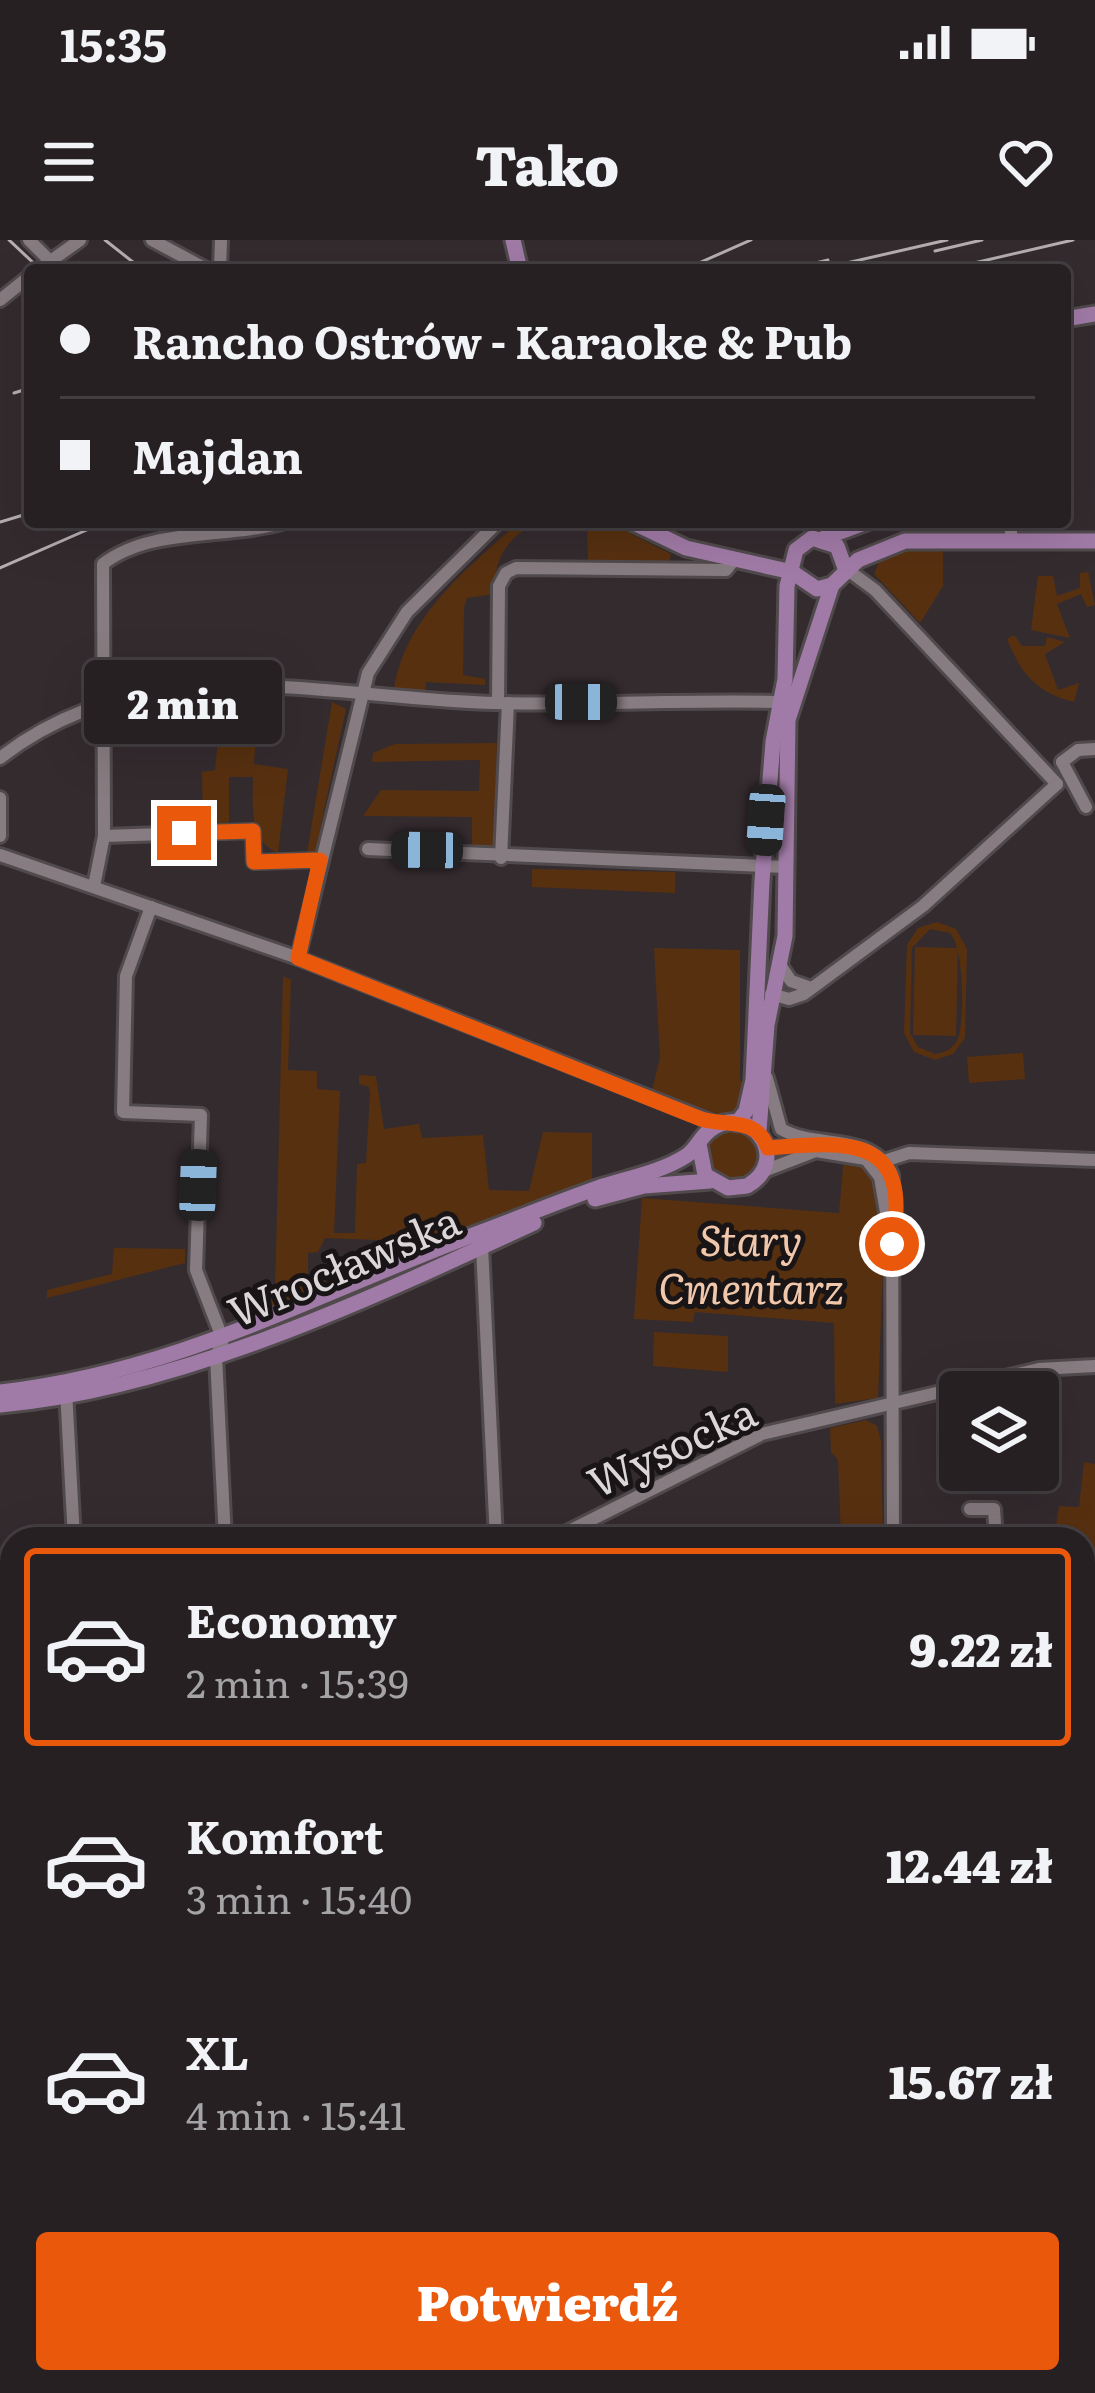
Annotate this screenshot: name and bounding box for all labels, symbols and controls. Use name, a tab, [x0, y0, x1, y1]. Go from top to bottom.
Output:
text: 15:35	[60, 9, 167, 76]
text: Tako	[476, 122, 619, 203]
icon: menu	[36, 129, 102, 195]
icon: heart	[993, 129, 1059, 195]
text: Rancho Ostrów - Karaoke & Pub	[132, 306, 852, 373]
text: Majdan	[132, 421, 303, 488]
callout: 2 min	[85, 659, 283, 743]
text: 2 min	[127, 673, 239, 731]
car	[545, 684, 617, 720]
car	[746, 783, 786, 857]
route end	[157, 806, 211, 860]
car	[391, 831, 463, 869]
car	[179, 1148, 217, 1222]
street label: Wrocławska	[217, 1187, 469, 1341]
park label: Stary Cmentarz	[658, 1207, 844, 1317]
route start	[865, 1217, 919, 1271]
map controls	[939, 1371, 1059, 1491]
button: layers	[939, 1371, 1059, 1491]
street label: Wysocka	[576, 1379, 766, 1511]
text: Economy	[186, 1585, 397, 1652]
icon: car	[42, 1593, 150, 1701]
text: 9.22 zł	[909, 1614, 1053, 1681]
text: 2 min · 15:39	[186, 1652, 409, 1710]
text: Komfort	[186, 1801, 384, 1868]
icon: car	[42, 1809, 150, 1917]
text: 12.44 zł	[886, 1830, 1053, 1897]
text: 3 min · 15:40	[186, 1868, 412, 1926]
text: XL	[186, 2017, 249, 2084]
icon: car	[42, 2025, 150, 2133]
text: 15.67 zł	[889, 2046, 1053, 2113]
text: 4 min · 15:41	[186, 2084, 406, 2142]
button: Potwierdź	[36, 2232, 1059, 2370]

